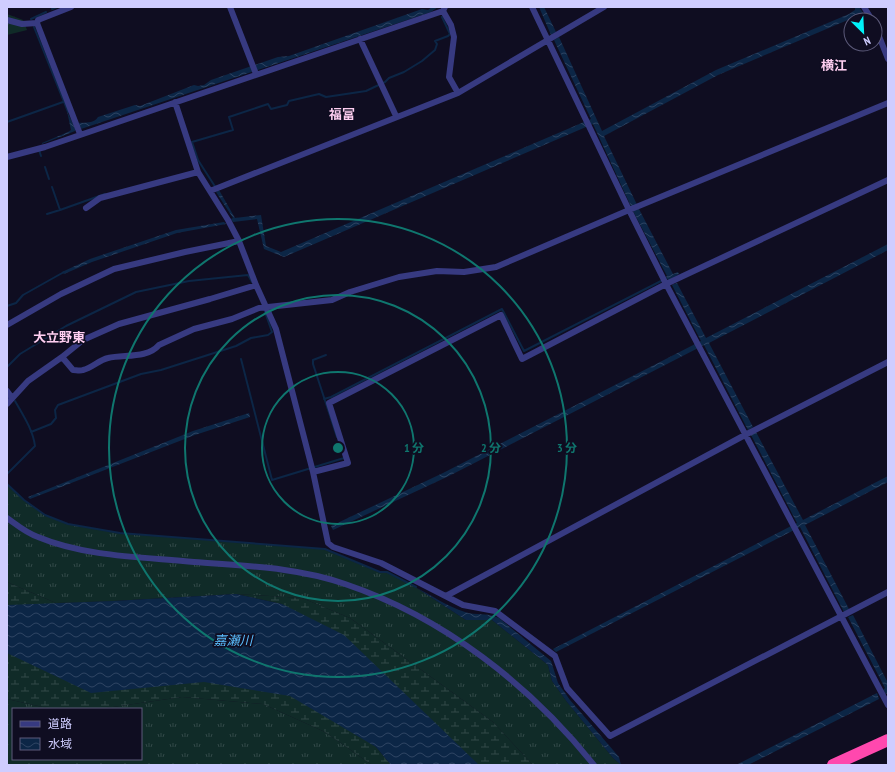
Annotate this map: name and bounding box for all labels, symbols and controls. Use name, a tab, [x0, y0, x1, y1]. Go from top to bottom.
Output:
north arrow	[843, 12, 883, 52]
text: N	[861, 34, 873, 49]
district label: 横江	[821, 57, 847, 74]
district label: 福富	[329, 106, 355, 123]
district label: 大立野東	[33, 329, 85, 346]
text: 1 分	[404, 440, 424, 455]
text: 2 分	[481, 440, 501, 455]
text: 3 分	[557, 440, 577, 455]
centre of rings	[331, 441, 345, 455]
water label: 嘉瀬川	[213, 632, 254, 649]
legend	[12, 708, 142, 760]
text: 道路	[48, 716, 72, 731]
text: 水域	[48, 736, 72, 751]

